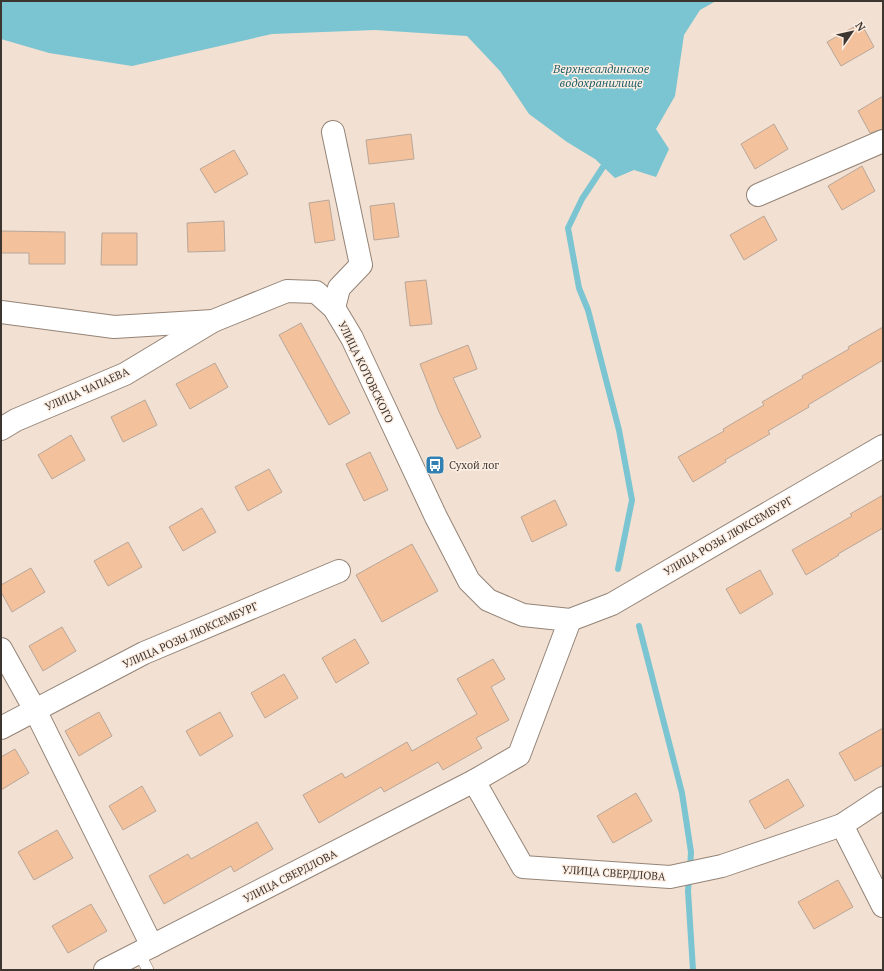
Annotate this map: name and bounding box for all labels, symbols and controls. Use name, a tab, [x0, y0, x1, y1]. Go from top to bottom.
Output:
north arrow	[832, 12, 872, 52]
text: N	[852, 19, 869, 34]
water label: Верхнесалдинское водохранилище	[552, 61, 650, 90]
street label: УЛИЦА КОТОВСКОГО	[335, 319, 397, 425]
street label: УЛИЦА ЧАПАЕВА	[43, 364, 132, 414]
bus stop icon: Сухой лог	[424, 454, 446, 476]
place label: Сухой лог	[449, 458, 499, 472]
street label: УЛИЦА РОЗЫ ЛЮКСЕМБУРГ	[661, 493, 795, 579]
street label: УЛИЦА РОЗЫ ЛЮКСЕМБУРГ	[120, 599, 260, 671]
street label: УЛИЦА СВЕРДЛОВА	[241, 846, 340, 906]
street label: УЛИЦА СВЕРДЛОВА	[562, 862, 667, 884]

